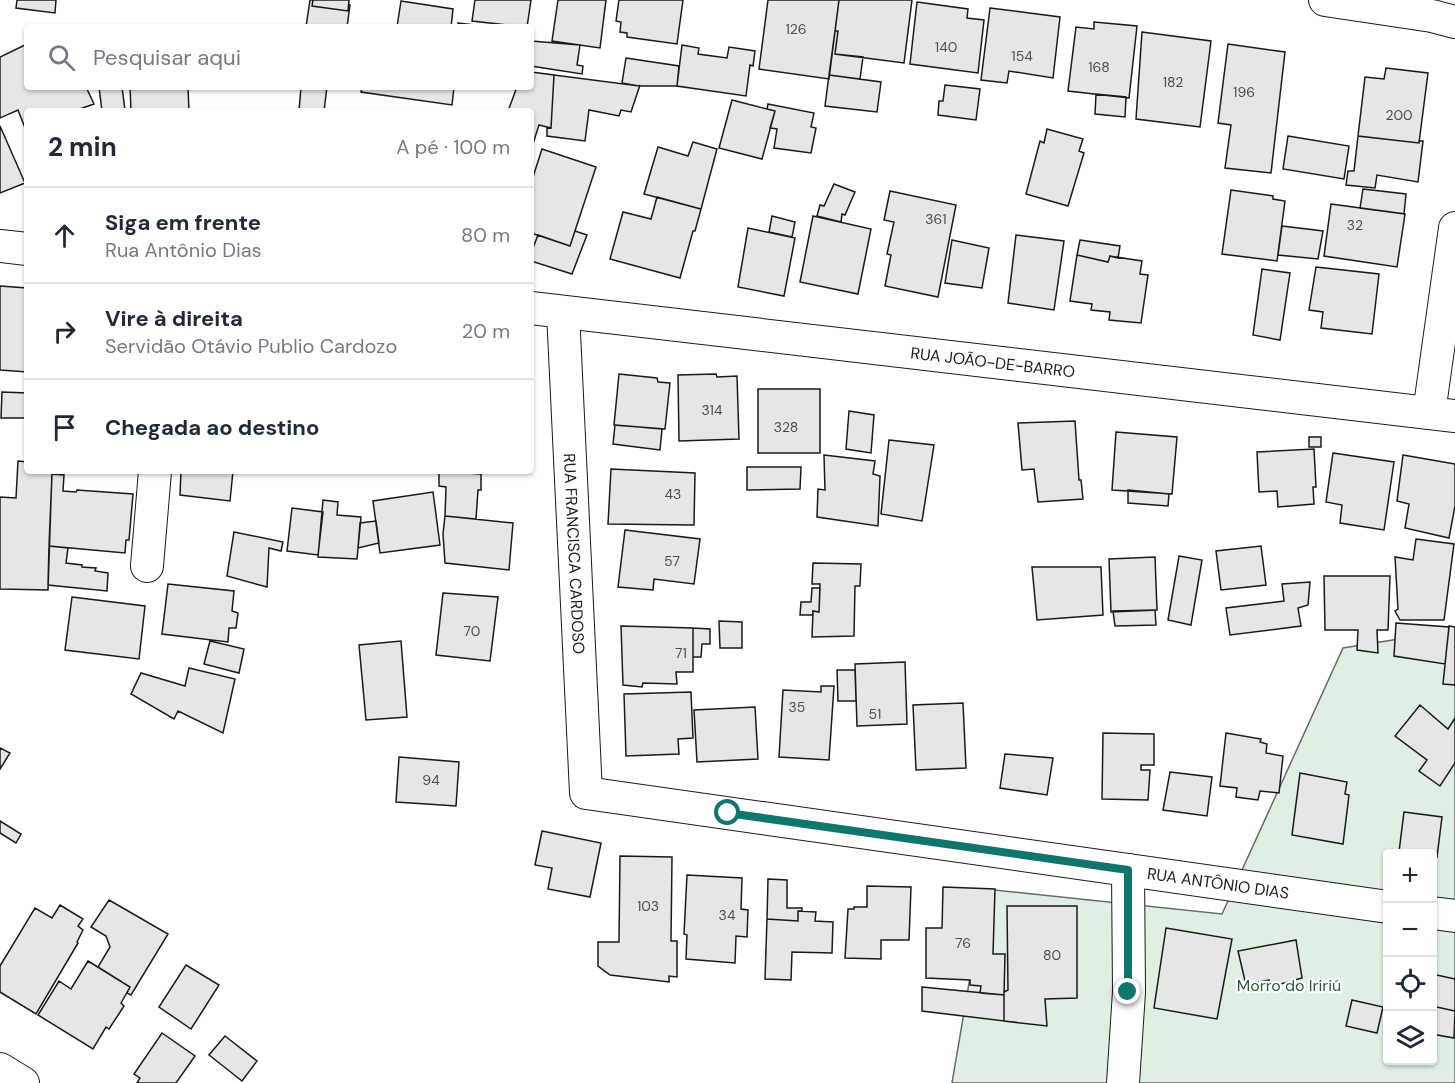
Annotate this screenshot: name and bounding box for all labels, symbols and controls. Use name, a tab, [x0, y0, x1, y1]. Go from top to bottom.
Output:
house number: 126	[785, 20, 807, 38]
search box	[24, 24, 534, 90]
house number: 140	[935, 38, 957, 56]
icon: search	[45, 41, 78, 74]
text: Pesquisar aqui	[93, 43, 241, 72]
house number: 154	[1011, 47, 1033, 65]
house number: 168	[1088, 58, 1110, 76]
house number: 182	[1163, 73, 1183, 91]
house number: 196	[1233, 83, 1255, 101]
house number: 200	[1385, 106, 1413, 124]
text: 2 min	[48, 130, 117, 164]
text: A pé · 100 m	[396, 134, 510, 160]
text: Siga em frente	[105, 208, 261, 237]
house number: 361	[925, 210, 947, 228]
house number: 32	[1347, 216, 1363, 234]
icon: ahead	[48, 219, 81, 252]
text: 80 m	[461, 222, 510, 248]
text: Rua Antônio Dias	[105, 237, 262, 263]
text: Vire à direita	[105, 304, 243, 333]
icon: right	[48, 315, 81, 348]
text: 20 m	[462, 318, 510, 344]
text: Servidão Otávio Publio Cardozo	[105, 333, 397, 359]
street label: RUA JOÃO-DE-BARRO	[910, 342, 1076, 382]
house number: 314	[702, 401, 723, 419]
icon: arrive	[48, 411, 81, 444]
text: Chegada ao destino	[105, 413, 319, 442]
house number: 328	[774, 418, 798, 436]
street label: RUA FRANCISCA CARDOSO	[559, 453, 590, 655]
house number: 43	[665, 485, 681, 503]
house number: 57	[664, 552, 680, 570]
house number: 70	[464, 622, 480, 640]
house number: 71	[675, 644, 687, 662]
house number: 35	[789, 698, 805, 716]
house number: 51	[869, 705, 881, 723]
house number: 94	[422, 771, 440, 789]
route start	[714, 799, 740, 825]
map controls	[1383, 849, 1437, 1065]
button: +	[1383, 849, 1437, 903]
street label: RUA ANTÔNIO DIAS	[1146, 862, 1290, 903]
house number: 103	[637, 897, 659, 915]
button: −	[1383, 903, 1437, 957]
house number: 34	[719, 906, 736, 924]
house number: 76	[955, 934, 971, 952]
house number: 80	[1043, 946, 1061, 964]
button: locate	[1383, 957, 1437, 1011]
park label: Morro do Iririú	[1237, 975, 1341, 996]
route end	[1114, 978, 1140, 1004]
button: layers	[1383, 1011, 1437, 1065]

